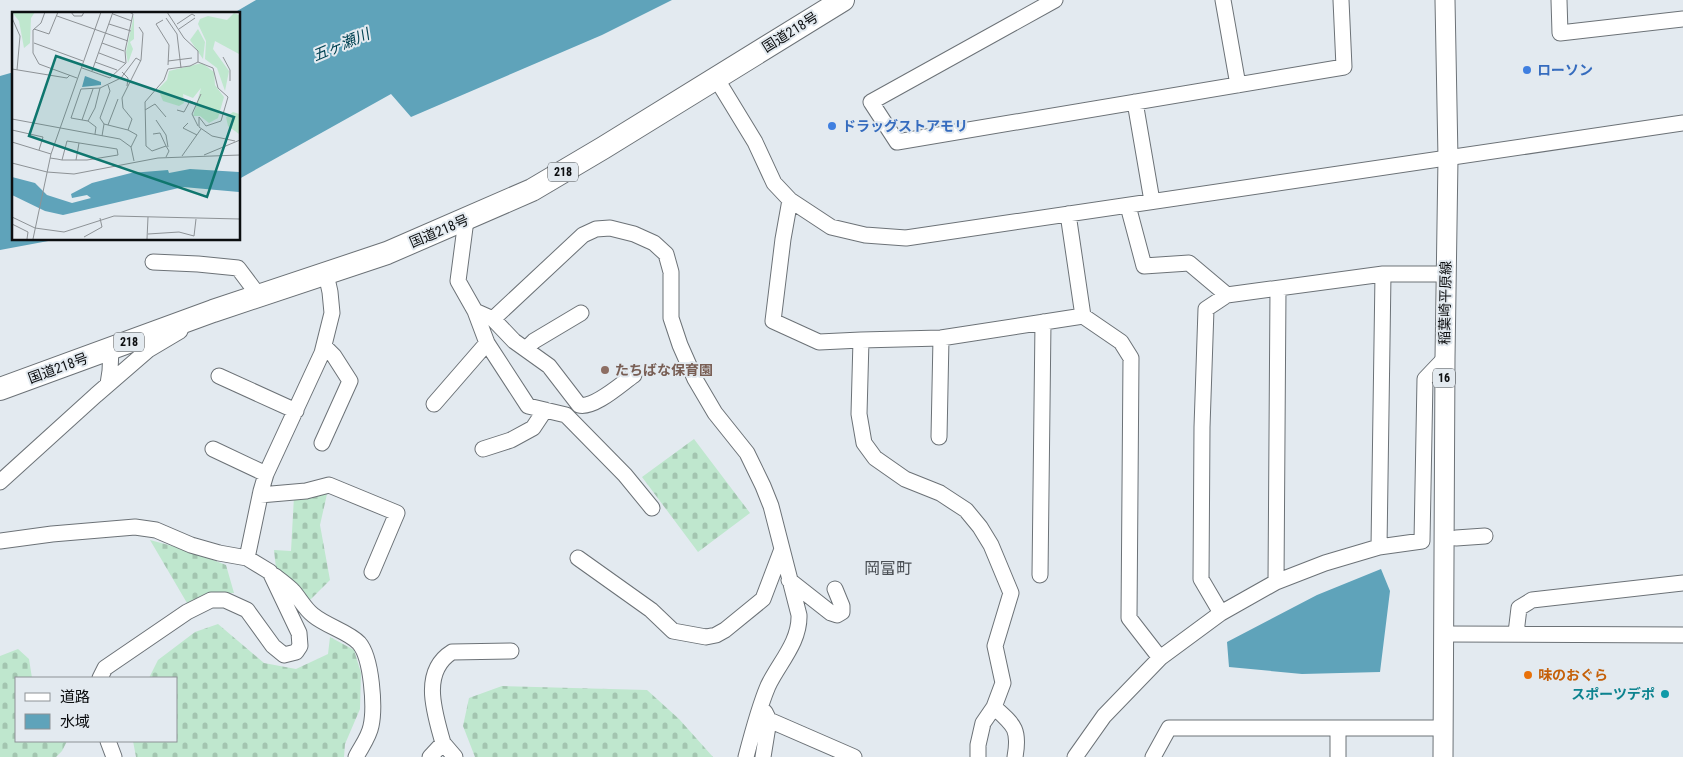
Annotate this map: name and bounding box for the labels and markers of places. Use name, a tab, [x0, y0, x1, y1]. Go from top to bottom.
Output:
place label: ローソン	[1537, 62, 1593, 78]
marker: ローソン	[1521, 64, 1533, 76]
place label: ドラッグストアモリ	[842, 118, 968, 134]
marker: ドラッグストアモリ	[826, 120, 838, 132]
place label: たちばな保育園	[615, 362, 713, 378]
marker: たちばな保育園	[599, 364, 611, 376]
place label: 味のおぐら	[1538, 667, 1608, 683]
marker: 味のおぐら	[1522, 669, 1534, 681]
place label: スポーツデポ	[1571, 686, 1655, 702]
marker: スポーツデポ	[1659, 688, 1671, 700]

